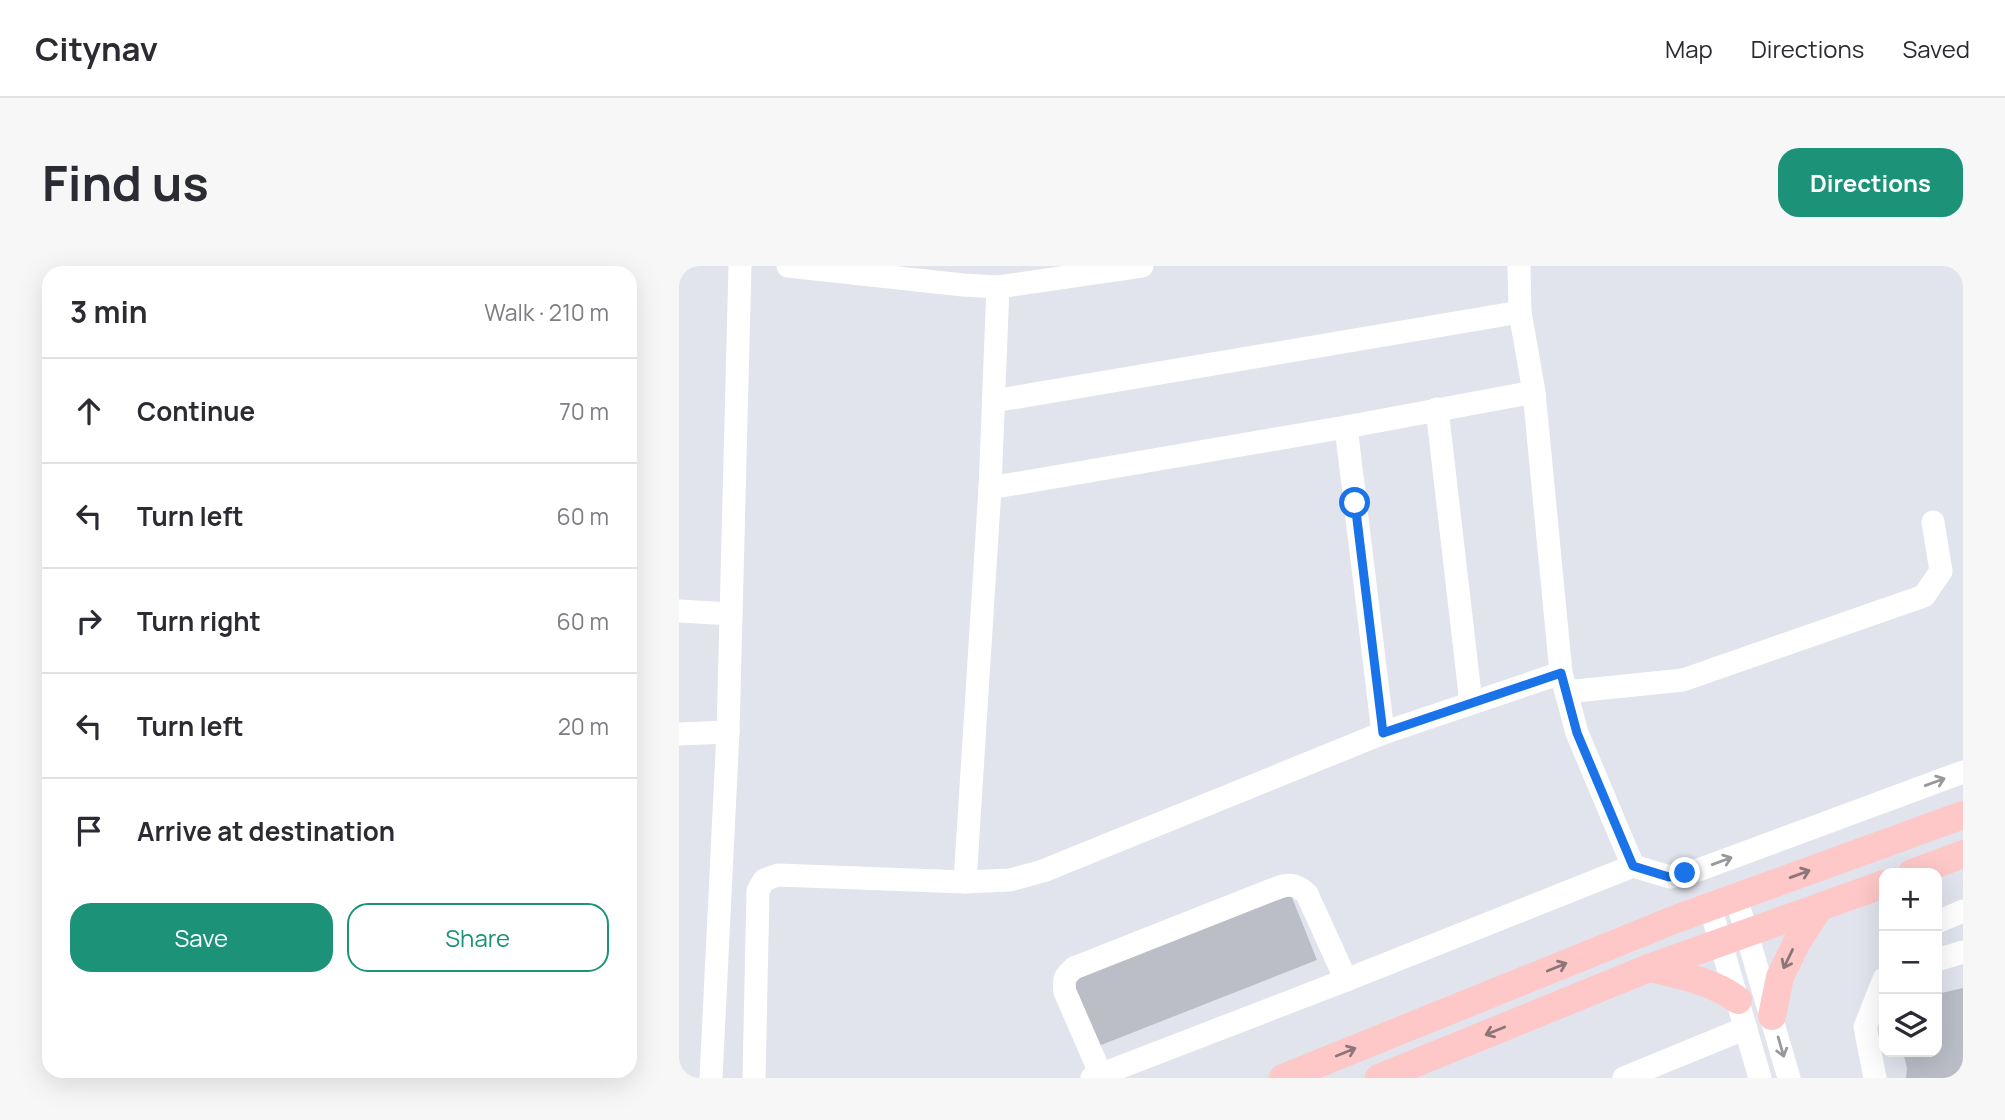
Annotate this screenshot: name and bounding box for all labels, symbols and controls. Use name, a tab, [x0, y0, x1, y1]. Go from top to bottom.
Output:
text: Citynav	[35, 26, 158, 71]
text: Map	[1665, 32, 1713, 65]
text: Directions	[1751, 32, 1864, 65]
text: Saved	[1902, 32, 1970, 65]
button: Directions	[1778, 148, 1963, 217]
text: Find us	[42, 149, 209, 216]
text: 3 min	[70, 291, 148, 332]
text: Walk · 210 m	[484, 296, 609, 328]
icon: ahead	[70, 392, 108, 430]
text: Continue	[137, 393, 255, 429]
text: 70 m	[559, 395, 609, 427]
route start	[1339, 487, 1370, 518]
icon: left	[70, 497, 108, 535]
text: Turn left	[137, 498, 244, 534]
text: 60 m	[557, 500, 609, 532]
icon: right	[70, 602, 108, 640]
text: Turn right	[137, 603, 261, 639]
text: 60 m	[557, 605, 609, 637]
icon: left	[70, 707, 108, 745]
text: Turn left	[137, 708, 244, 744]
text: 20 m	[558, 710, 609, 742]
one-way arrow	[1924, 775, 1946, 787]
icon: arrive	[70, 812, 108, 850]
text: Arrive at destination	[137, 813, 395, 849]
one-way arrow	[1711, 854, 1733, 866]
route end	[1669, 857, 1700, 888]
one-way arrow	[1789, 867, 1811, 879]
map controls	[1879, 868, 1942, 1057]
button: +	[1879, 868, 1942, 931]
button: Save	[70, 903, 333, 972]
button: Share	[347, 903, 609, 972]
button: −	[1879, 931, 1942, 994]
one-way arrow	[1781, 948, 1795, 969]
one-way arrow	[1546, 959, 1567, 972]
button: layers	[1879, 994, 1942, 1057]
one-way arrow	[1485, 1025, 1506, 1038]
one-way arrow	[1775, 1036, 1788, 1058]
one-way arrow	[1335, 1045, 1357, 1058]

